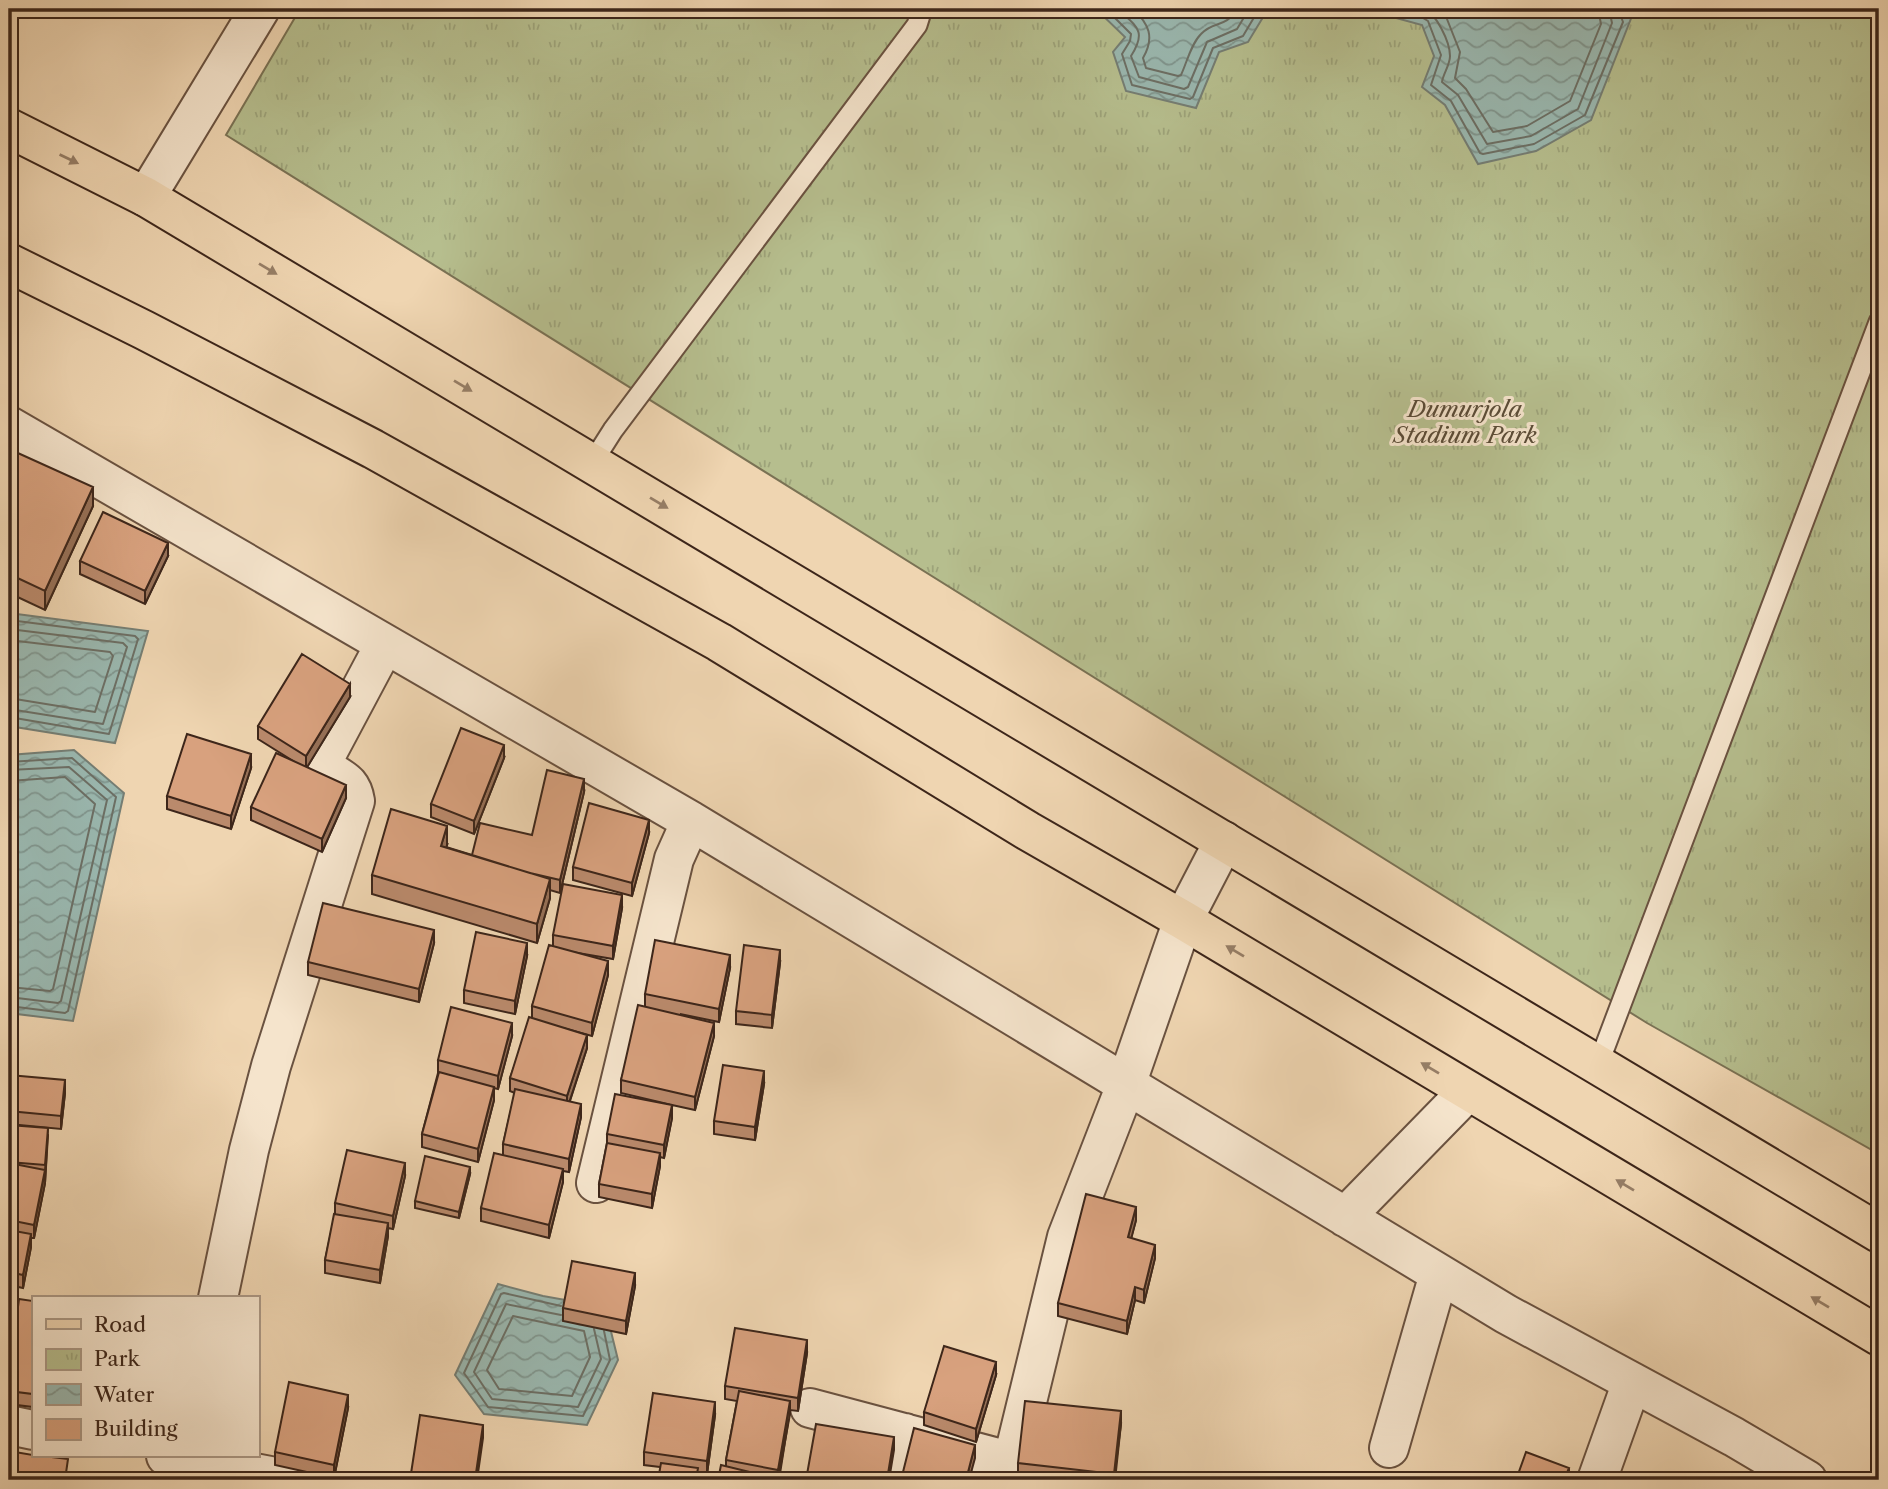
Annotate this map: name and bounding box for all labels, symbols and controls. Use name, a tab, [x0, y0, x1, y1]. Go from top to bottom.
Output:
one-way arrow	[59, 154, 79, 165]
one-way arrow	[259, 263, 278, 276]
one-way arrow	[454, 380, 473, 392]
park label: Dumurjola Stadium Park	[1391, 395, 1537, 449]
one-way arrow	[649, 497, 668, 509]
one-way arrow	[1225, 945, 1244, 957]
one-way arrow	[1420, 1062, 1439, 1074]
one-way arrow	[1615, 1179, 1634, 1191]
one-way arrow	[1811, 1295, 1830, 1308]
legend	[32, 1296, 259, 1458]
text: Road	[94, 1312, 146, 1337]
text: Park	[94, 1346, 140, 1371]
text: Water	[93, 1382, 154, 1407]
text: Building	[94, 1416, 179, 1441]

